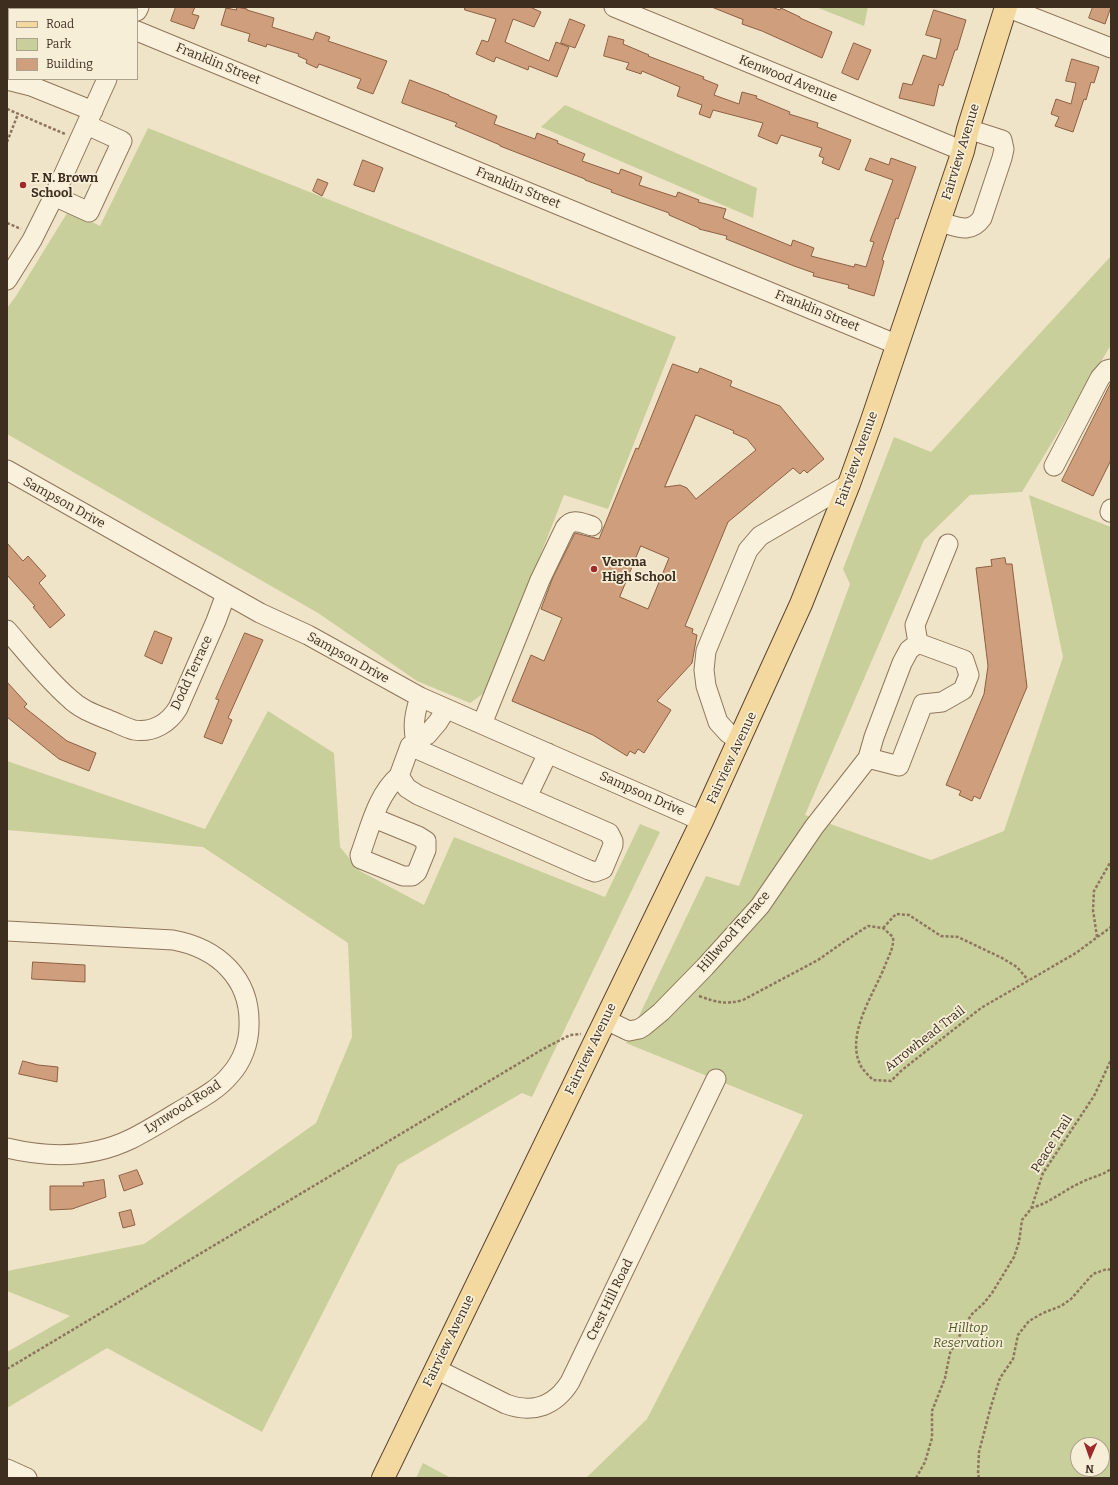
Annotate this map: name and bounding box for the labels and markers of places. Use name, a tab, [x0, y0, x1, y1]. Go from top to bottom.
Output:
place label: F. N. Brown School	[31, 170, 98, 201]
marker: F. N. Brown School	[18, 180, 28, 190]
place label: Verona High School	[602, 554, 676, 585]
marker: Verona High School	[589, 564, 599, 574]

